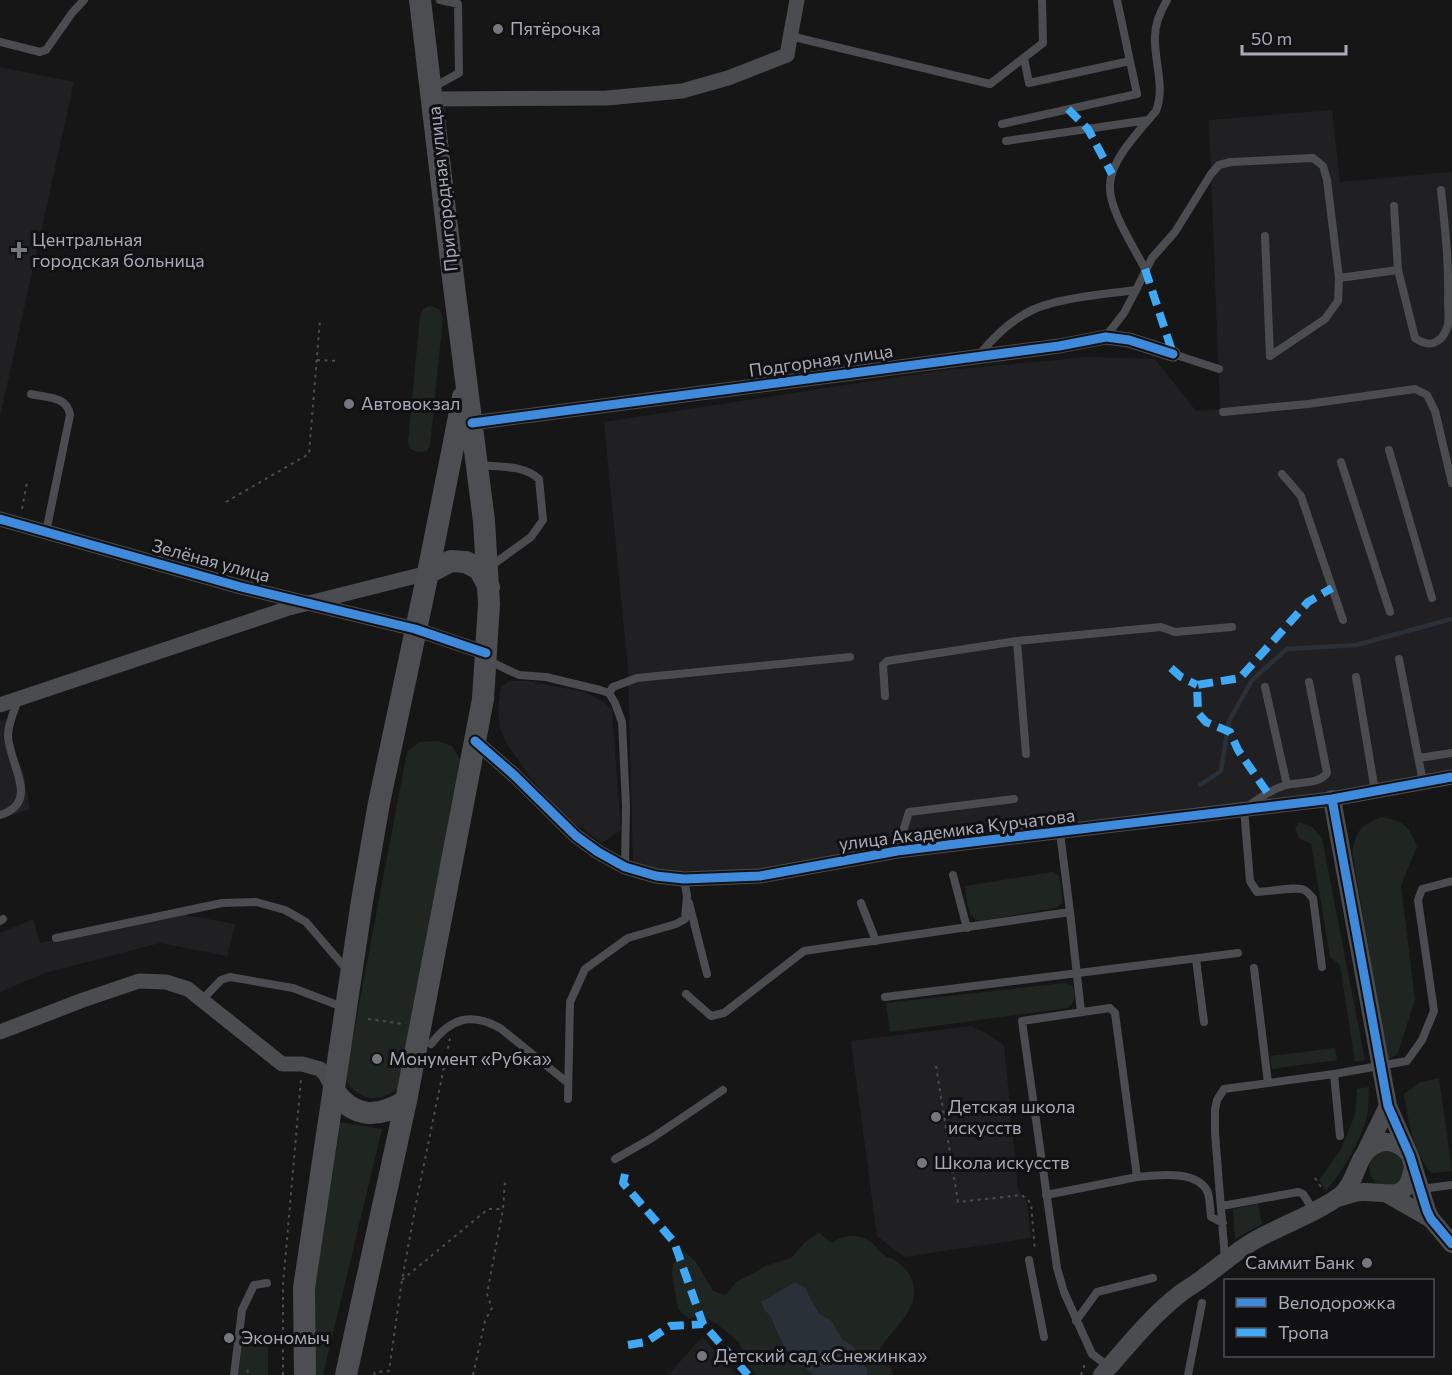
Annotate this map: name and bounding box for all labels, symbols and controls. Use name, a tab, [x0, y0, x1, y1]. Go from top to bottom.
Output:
place label: Пятёрочка	[510, 17, 601, 39]
scale bar	[1242, 18, 1346, 56]
marker: Пятёрочка	[491, 22, 505, 36]
text: 50 m	[1251, 27, 1292, 49]
street label: Пригородная улица	[422, 105, 462, 273]
place label: Центральная городская больница	[32, 228, 205, 271]
marker: Центральная городская больница	[10, 241, 28, 259]
street label: Подгорная улица	[747, 339, 894, 381]
place label: Автовокзал	[361, 392, 460, 414]
marker: Автовокзал	[342, 397, 356, 411]
street label: Зелёная улица	[150, 534, 273, 586]
street label: улица Академика Курчатова	[838, 804, 1076, 854]
place label: Монумент «Рубка»	[389, 1047, 552, 1069]
marker: Монумент «Рубка»	[370, 1052, 384, 1066]
place label: Детская школа искусств	[948, 1095, 1075, 1138]
marker: Детская школа искусств	[929, 1110, 943, 1124]
place label: Школа искусств	[934, 1151, 1070, 1173]
marker: Школа искусств	[915, 1156, 929, 1170]
place label: Саммит Банк	[1245, 1251, 1355, 1273]
marker: Саммит Банк	[1360, 1256, 1374, 1270]
legend	[1224, 1279, 1434, 1357]
text: Велодорожка	[1278, 1291, 1396, 1313]
text: Тропа	[1278, 1321, 1329, 1343]
place label: Экономыч	[241, 1326, 330, 1348]
marker: Экономыч	[222, 1331, 236, 1345]
place label: Детский сад «Снежинка»	[714, 1344, 927, 1366]
marker: Детский сад «Снежинка»	[695, 1349, 709, 1363]

